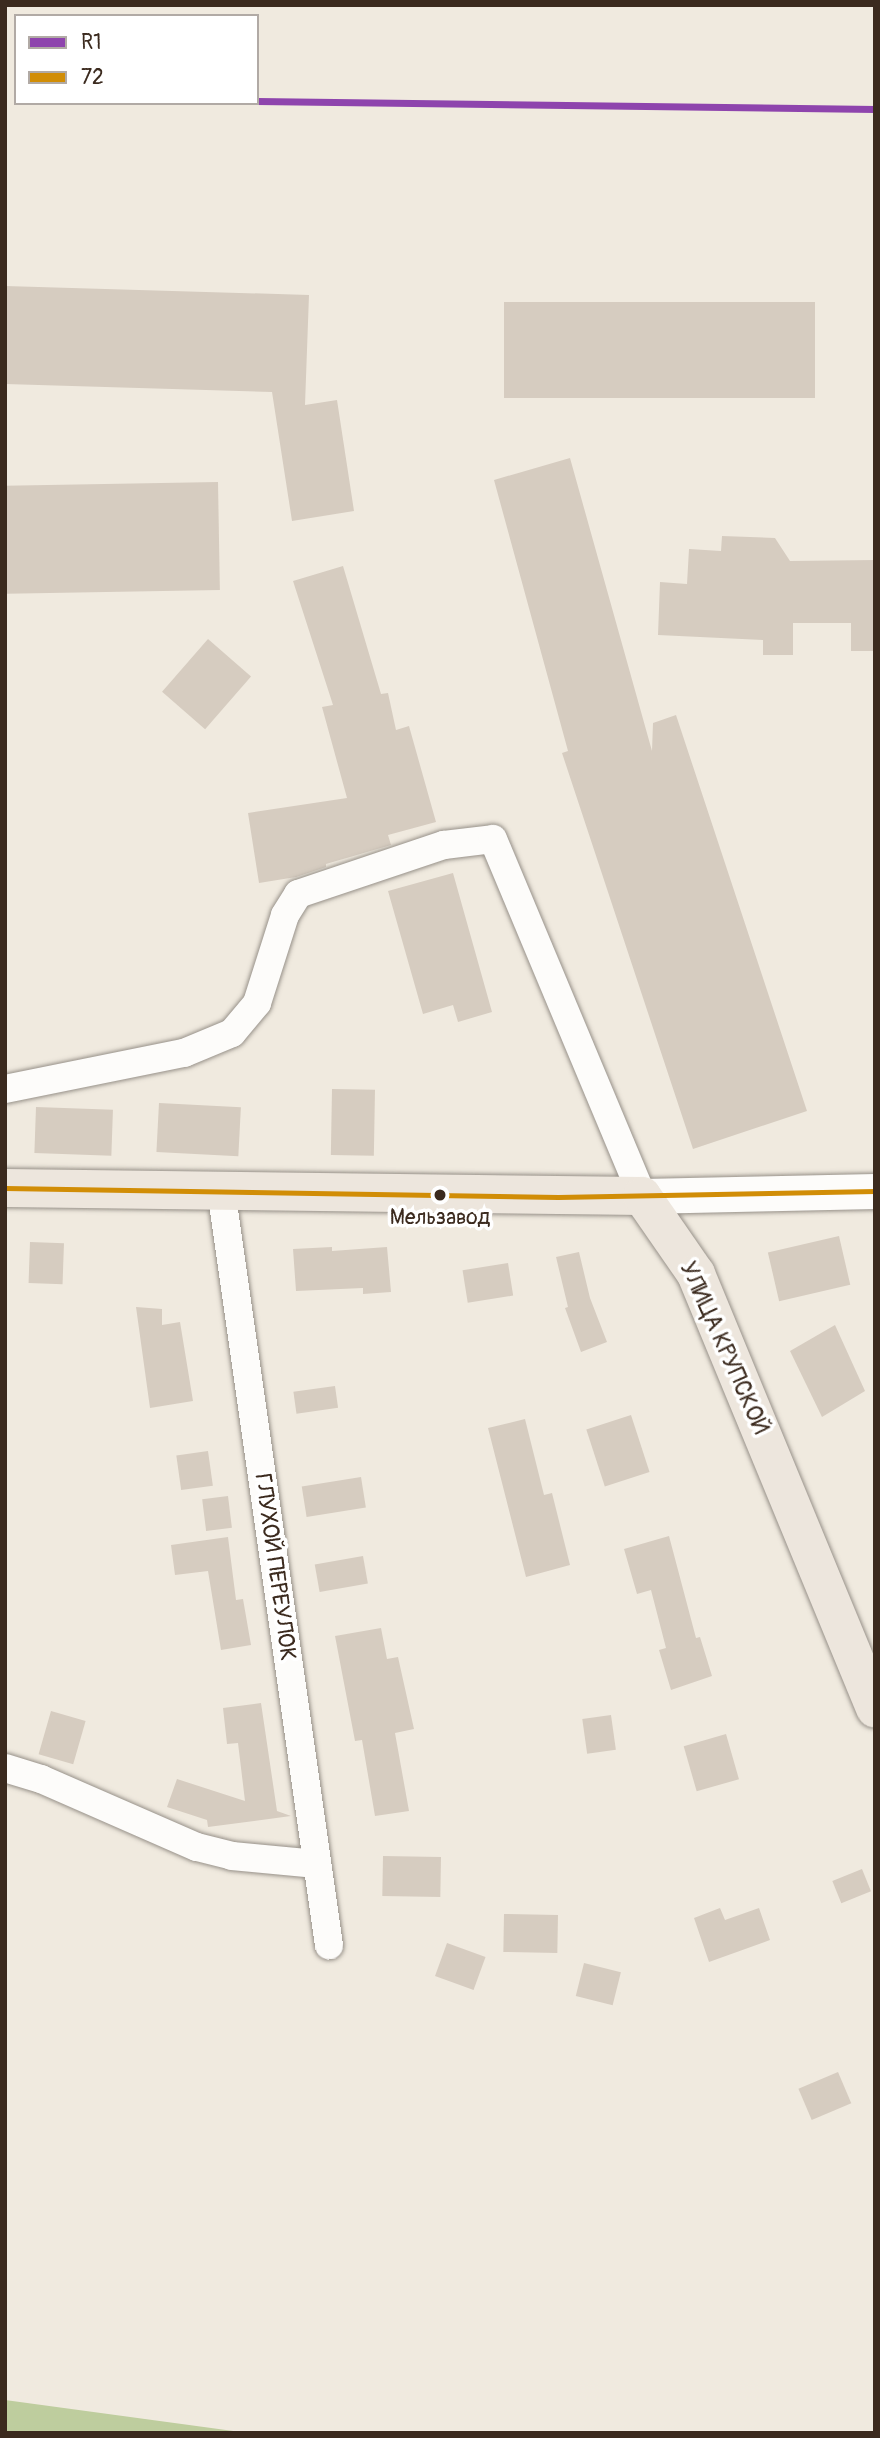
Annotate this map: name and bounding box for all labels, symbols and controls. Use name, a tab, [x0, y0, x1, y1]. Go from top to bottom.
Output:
legend	[14, 14, 259, 105]
text: R1	[81, 29, 101, 56]
text: 72	[81, 64, 104, 91]
marker: Мельзавод	[433, 1188, 447, 1202]
place label: Мельзавод	[390, 1205, 490, 1231]
street label: УЛИЦА КРУПСКОЙ	[674, 1258, 774, 1438]
street label: ГЛУХОЙ ПЕРЕУЛОК	[248, 1472, 302, 1662]

